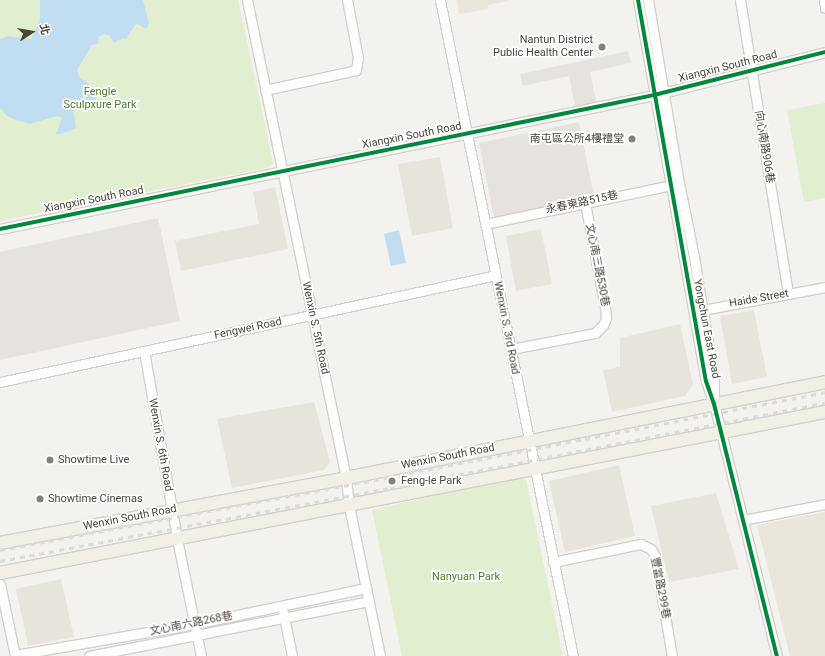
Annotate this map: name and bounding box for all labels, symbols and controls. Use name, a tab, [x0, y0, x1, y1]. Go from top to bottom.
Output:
north arrow	[12, 12, 52, 52]
text: 北	[37, 23, 52, 36]
place label: Nantun District Public Health Center	[493, 34, 593, 60]
marker: Nantun District Public Health Center	[596, 41, 608, 53]
street label: Xiangxin South Road	[677, 48, 779, 86]
park label: Fengle Sculpxure Park	[64, 86, 136, 112]
street label: 向心南路906巷	[752, 110, 776, 184]
street label: Xiangxin South Road	[361, 120, 463, 152]
place label: 南屯區公所4樓禮堂	[530, 132, 624, 146]
marker: 南屯區公所4樓禮堂	[627, 134, 637, 144]
street label: Xiangxin South Road	[43, 184, 145, 216]
street label: 永春東路515巷	[545, 189, 619, 217]
street label: 文心南三路530巷	[582, 222, 612, 308]
street label: Yongchun East Road	[690, 278, 722, 380]
street label: Wenxin S. 5th Road	[299, 280, 331, 376]
street label: Wenxin S. 3rd Road	[490, 280, 522, 376]
street label: Haide Street	[728, 287, 790, 311]
street label: Fengwei Road	[213, 315, 283, 343]
street label: Wenxin S. 6th Road	[145, 397, 175, 493]
street label: Wenxin South Road	[400, 441, 496, 473]
place label: Showtime Live	[58, 453, 129, 467]
marker: Showtime Live	[45, 455, 55, 465]
place label: Feng-le Park	[401, 474, 461, 488]
marker: Feng-le Park	[386, 475, 398, 487]
place label: Showtime Cinemas	[48, 492, 143, 506]
marker: Showtime Cinemas	[35, 494, 45, 504]
street label: Wenxin South Road	[82, 502, 178, 534]
street label: 豐富路299巷	[648, 556, 672, 620]
park label: Nanyuan Park	[432, 570, 500, 584]
street label: 文心南六路268巷	[148, 609, 234, 639]

